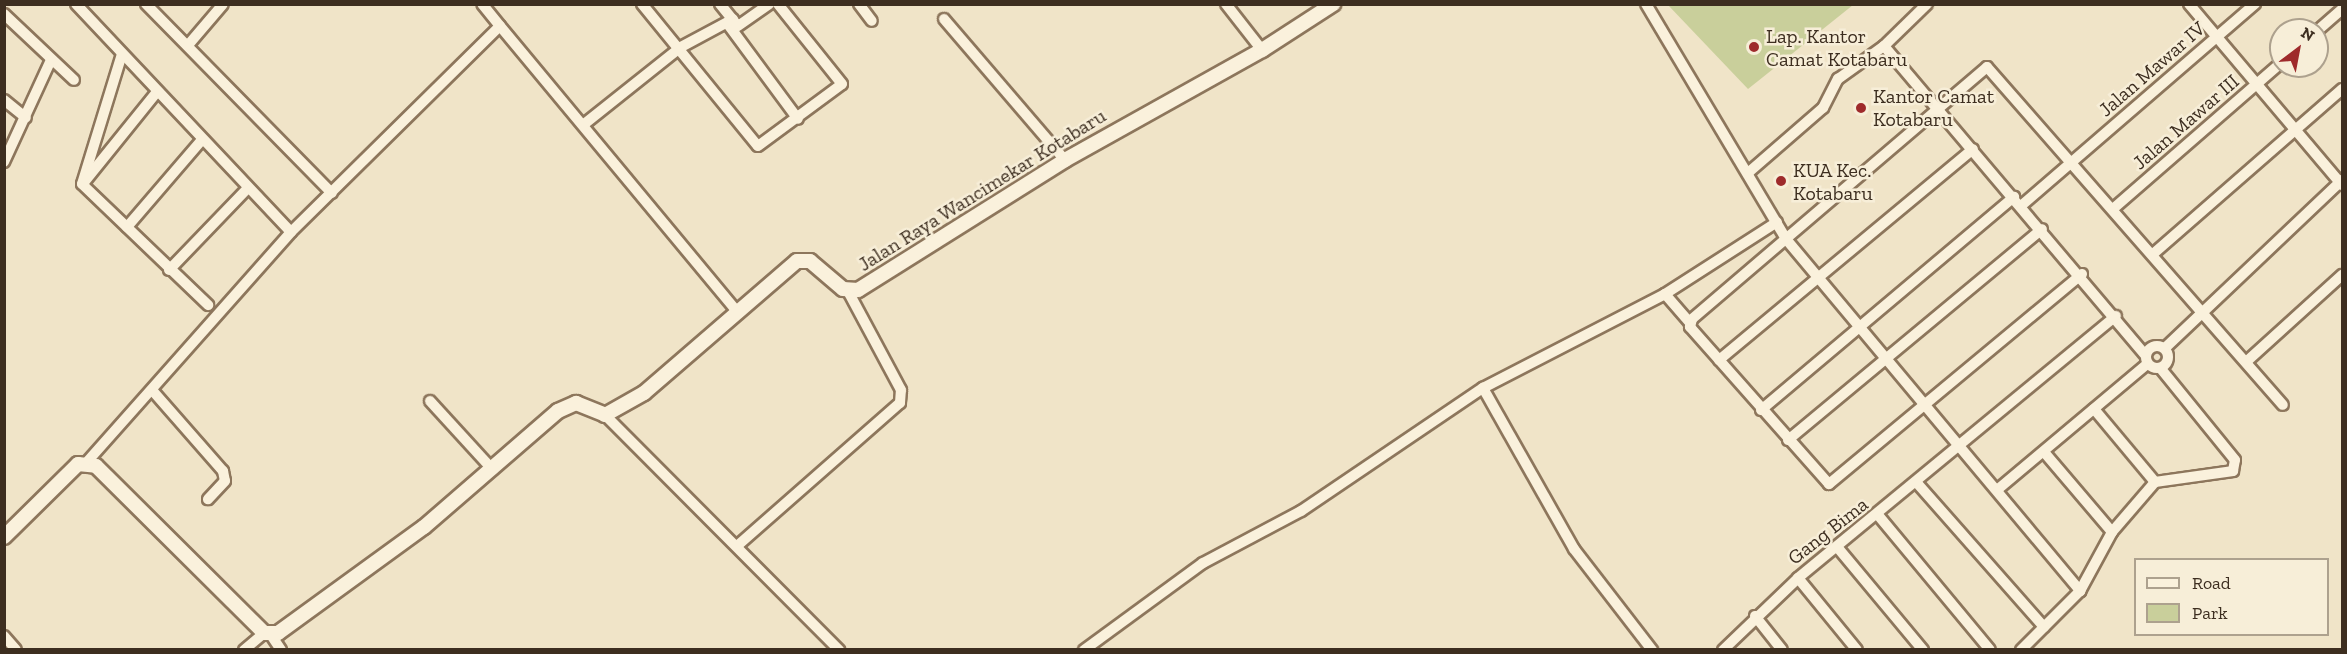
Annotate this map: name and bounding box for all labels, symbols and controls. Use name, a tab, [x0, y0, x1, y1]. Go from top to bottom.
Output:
street label: Jalan Mawar IV	[2094, 16, 2210, 122]
north arrow	[2269, 18, 2329, 78]
text: N	[2298, 23, 2318, 45]
place label: Lap. Kantor Camat Kotabaru	[1766, 24, 1907, 71]
marker: Lap. Kantor Camat Kotabaru	[1747, 40, 1761, 54]
street label: Jalan Mawar III	[2128, 69, 2244, 175]
place label: Kantor Camat Kotabaru	[1873, 84, 1994, 131]
marker: Kantor Camat Kotabaru	[1854, 101, 1868, 115]
street label: Jalan Raya Wancimekar Kotabaru	[853, 103, 1111, 277]
place label: KUA Kec. Kotabaru	[1793, 158, 1873, 205]
marker: KUA Kec. Kotabaru	[1774, 174, 1788, 188]
street label: Gang Bima	[1783, 492, 1873, 570]
legend	[2134, 558, 2329, 636]
text: Road	[2192, 572, 2231, 594]
text: Park	[2192, 602, 2228, 624]

